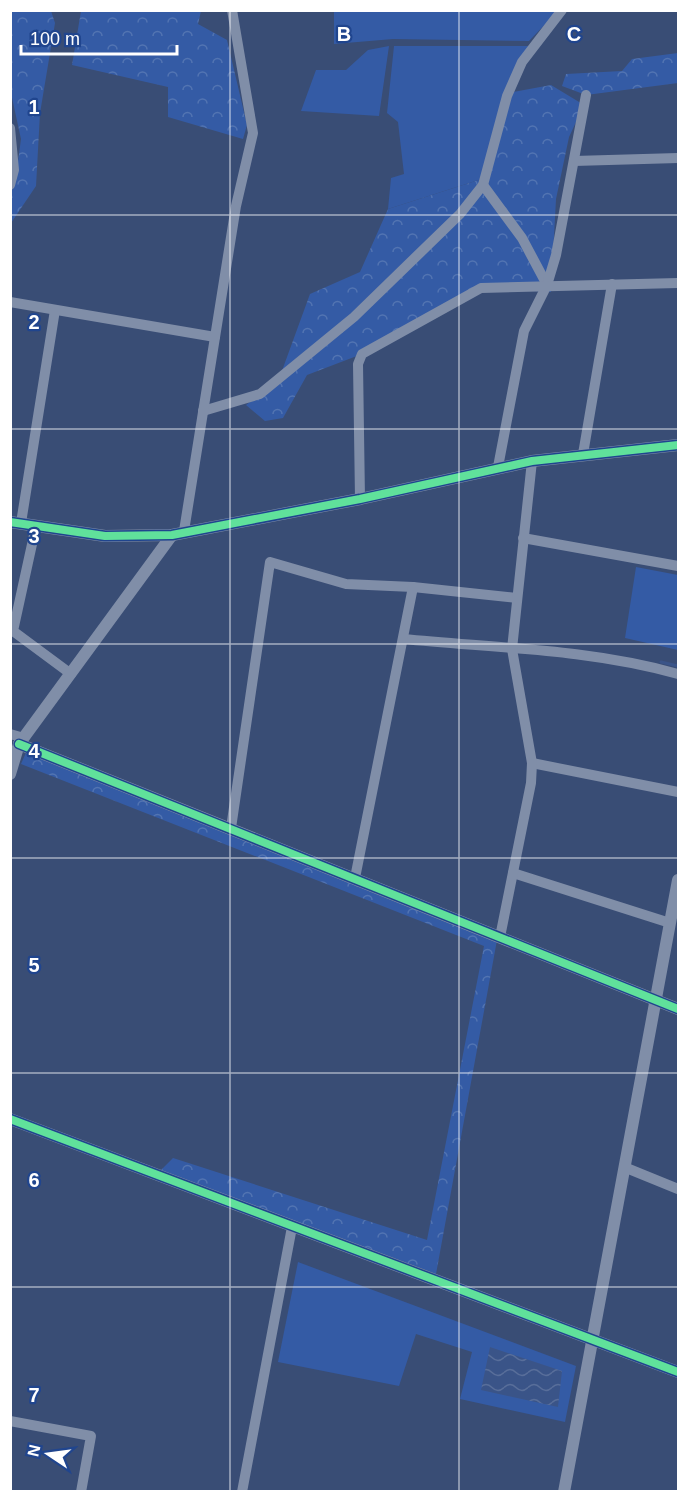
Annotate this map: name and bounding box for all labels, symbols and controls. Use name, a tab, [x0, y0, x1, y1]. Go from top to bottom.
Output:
scale bar	[21, 18, 177, 56]
text: B	[337, 23, 351, 45]
text: C	[567, 23, 581, 45]
text: 100 m	[30, 29, 80, 49]
text: 1	[28, 96, 40, 118]
text: 2	[28, 311, 40, 333]
text: 3	[28, 525, 40, 547]
text: 4	[28, 740, 40, 762]
text: 5	[28, 954, 40, 976]
text: 6	[28, 1169, 40, 1191]
text: 7	[28, 1384, 40, 1406]
north arrow	[18, 1424, 78, 1484]
text: N	[24, 1443, 43, 1458]

